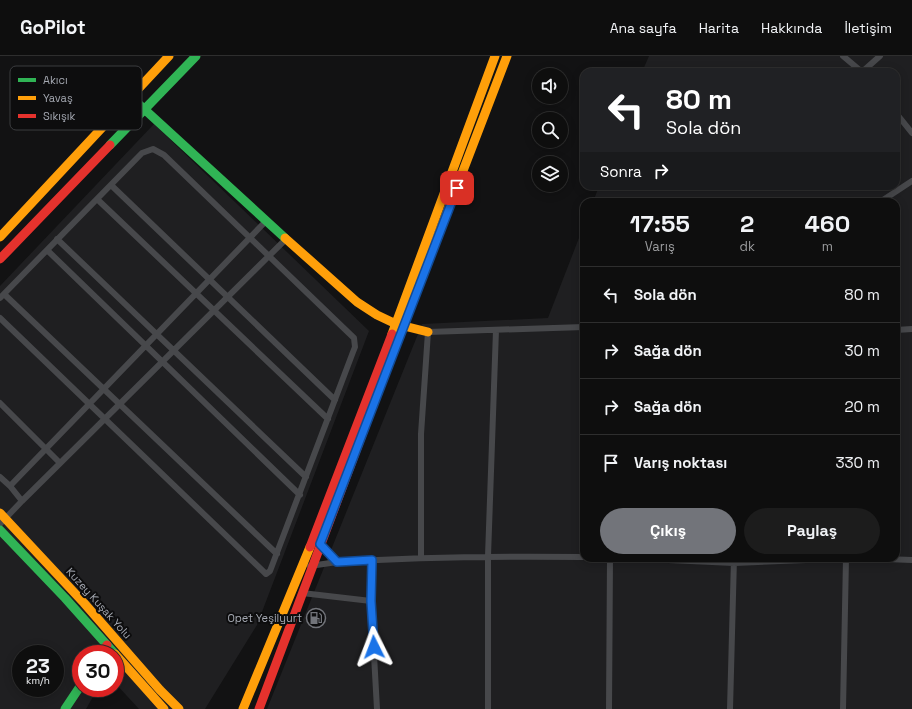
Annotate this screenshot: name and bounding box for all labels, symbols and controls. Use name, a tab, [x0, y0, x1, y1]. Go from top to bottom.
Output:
text: GoPilot	[20, 15, 86, 40]
text: Ana sayfa	[610, 19, 677, 37]
text: Harita	[699, 19, 739, 37]
text: Hakkında	[761, 19, 822, 37]
text: İletişim	[844, 19, 892, 37]
legend	[10, 66, 142, 130]
map controls	[532, 68, 568, 192]
button: sound	[532, 68, 568, 104]
text: Akıcı	[43, 73, 68, 87]
text: 80 m	[666, 81, 732, 117]
icon: left	[600, 84, 652, 136]
text: Yavaş	[43, 91, 73, 105]
text: Sıkışık	[43, 109, 76, 123]
button: search	[532, 112, 568, 148]
text: Sola dön	[666, 116, 741, 139]
button: layers	[532, 156, 568, 192]
icon: right	[650, 160, 672, 182]
text: Sonra	[600, 162, 642, 181]
pin	[440, 171, 474, 205]
icon: arrive	[446, 177, 468, 199]
text: 17:55	[630, 208, 690, 239]
text: 2	[740, 208, 754, 239]
text: 460	[805, 208, 850, 239]
text: Varış	[645, 238, 675, 255]
text: dk	[740, 238, 755, 255]
text: m	[822, 238, 833, 255]
icon: left	[600, 284, 622, 306]
text: Sola dön	[634, 285, 697, 304]
text: 80 m	[844, 285, 880, 304]
icon: right	[600, 340, 622, 362]
text: Sağa dön	[634, 341, 702, 360]
text: 30 m	[845, 341, 880, 360]
icon: right	[600, 396, 622, 418]
text: Sağa dön	[634, 397, 702, 416]
text: 20 m	[845, 397, 880, 416]
icon: arrive	[600, 452, 622, 474]
text: Varış noktası	[634, 453, 727, 472]
text: 330 m	[836, 453, 880, 472]
button: Çıkış	[600, 508, 736, 554]
button: Paylaş	[744, 508, 880, 554]
street label: Kuzey Kuşak Yolu	[63, 565, 135, 641]
fuel station icon: Opet Yeşilyurt	[305, 607, 327, 629]
place label: Opet Yeşilyurt	[227, 611, 302, 625]
position arrow	[353, 626, 395, 668]
speed limit sign: 30	[72, 645, 124, 697]
text: 23	[26, 653, 50, 679]
text: km/h	[26, 674, 50, 687]

